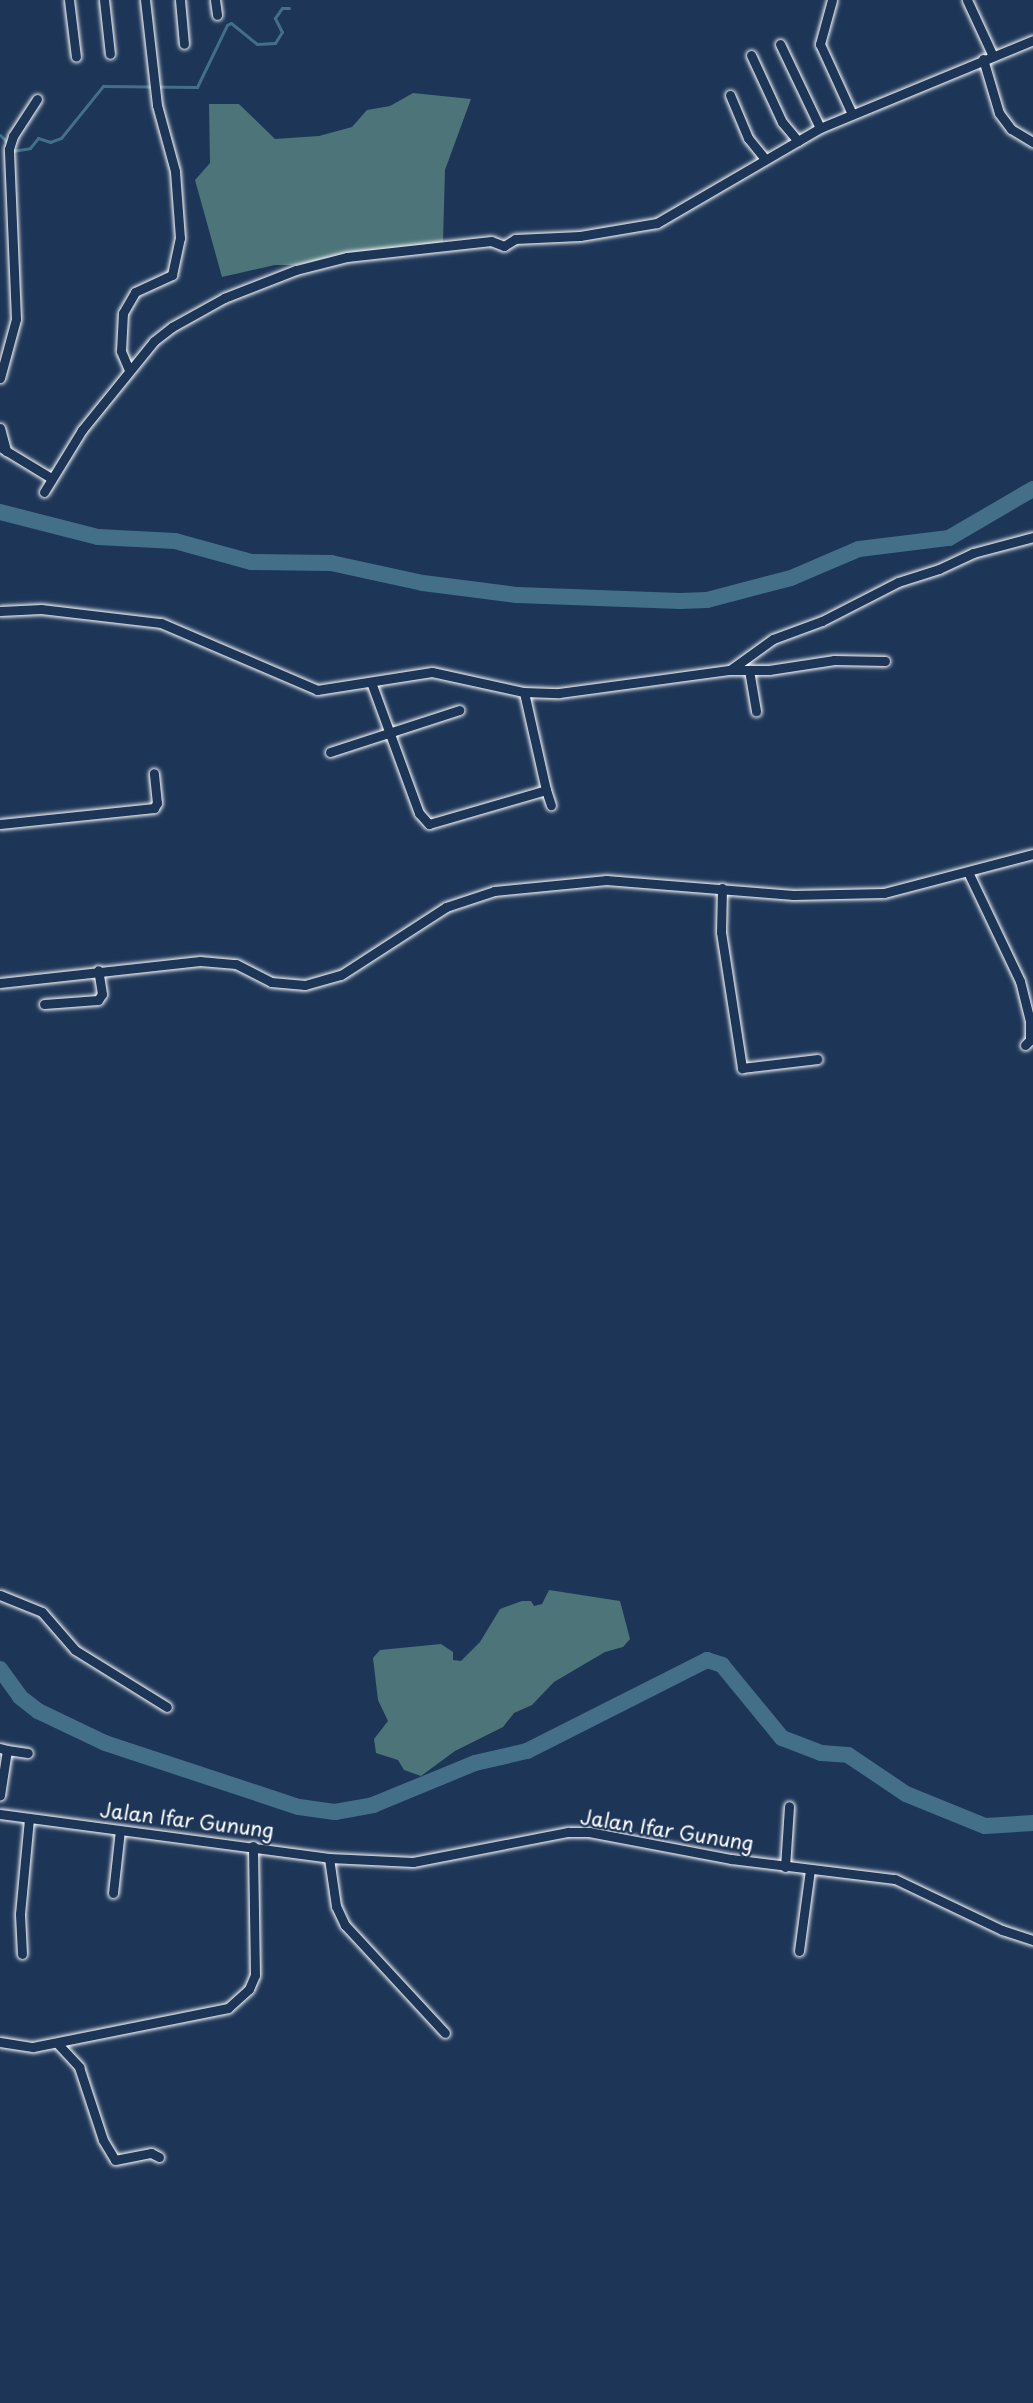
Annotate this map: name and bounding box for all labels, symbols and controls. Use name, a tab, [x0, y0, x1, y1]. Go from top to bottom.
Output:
street label: Jalan Ifar Gunung	[97, 1797, 277, 1843]
street label: Jalan Ifar Gunung	[577, 1804, 757, 1856]

